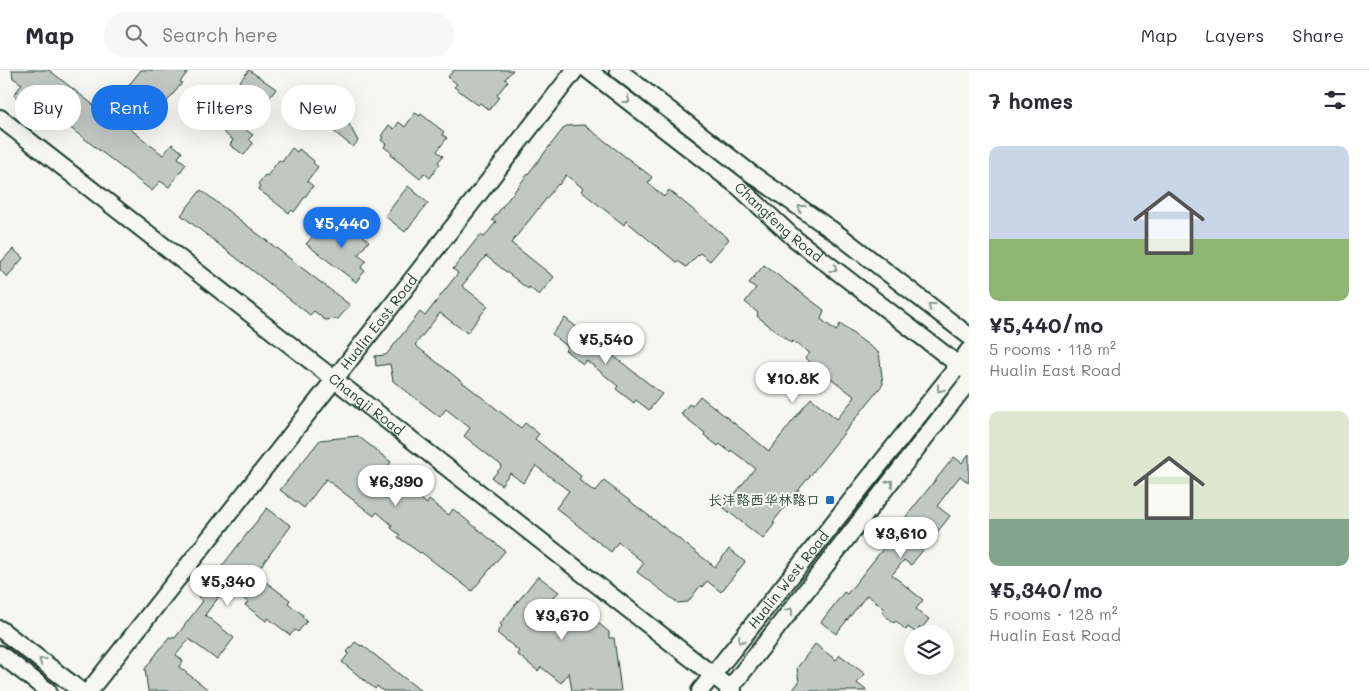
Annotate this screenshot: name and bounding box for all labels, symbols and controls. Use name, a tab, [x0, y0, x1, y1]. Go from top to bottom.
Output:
search box	[104, 12, 454, 57]
text: Map	[25, 19, 74, 50]
icon: search	[122, 21, 150, 49]
text: Search here	[162, 22, 278, 47]
text: Map	[1141, 23, 1177, 47]
text: Layers	[1205, 23, 1264, 47]
text: Share	[1292, 23, 1344, 47]
chip: Buy	[15, 85, 81, 130]
chip: Rent	[91, 85, 168, 130]
chip: Filters	[178, 85, 271, 130]
chip: New	[281, 85, 355, 130]
icon: filters	[1321, 86, 1349, 114]
text: 7 homes	[989, 87, 1073, 114]
one-way arrow	[621, 95, 630, 103]
street label: Changfeng Road	[731, 178, 827, 266]
icon: home	[1124, 178, 1214, 268]
one-way arrow	[798, 205, 807, 214]
pin: ¥5,440	[301, 206, 383, 249]
text: ¥5,440	[314, 212, 370, 233]
one-way arrow	[828, 263, 838, 272]
street label: Hualin East Road	[335, 270, 422, 373]
one-way arrow	[927, 303, 936, 312]
text: ¥5,440/mo	[989, 311, 1103, 338]
pin: ¥5,540	[565, 322, 647, 365]
text: ¥5,540	[579, 328, 633, 349]
text: 5 rooms · 118 m²	[989, 338, 1116, 359]
text: Hualin East Road	[989, 359, 1121, 380]
pin: ¥10.8K	[752, 362, 834, 404]
text: ¥10.8K	[766, 367, 820, 388]
street label: Changji Road	[325, 368, 408, 440]
one-way arrow	[937, 383, 946, 393]
icon: home	[1124, 443, 1214, 533]
pin: ¥6,390	[355, 464, 437, 507]
text: ¥6,390	[369, 470, 423, 491]
one-way arrow	[884, 479, 893, 489]
place label: 长沣路西华林路口	[708, 490, 820, 509]
marker: 长沣路西华林路口	[824, 494, 836, 506]
pin: ¥3,610	[860, 516, 942, 559]
text: ¥3,610	[875, 522, 927, 543]
street label: Hualin West Road	[743, 527, 833, 632]
pin: ¥5,340	[187, 564, 269, 607]
text: ¥5,340	[201, 570, 255, 591]
text: ¥5,340/mo	[989, 576, 1103, 603]
pin: ¥3,670	[521, 598, 603, 641]
text: 5 rooms · 128 m²	[989, 603, 1118, 624]
text: ¥3,670	[535, 604, 589, 625]
one-way arrow	[784, 607, 793, 617]
text: Hualin East Road	[989, 624, 1121, 645]
map controls	[904, 625, 954, 675]
button: layers	[904, 625, 954, 675]
one-way arrow	[738, 634, 747, 643]
one-way arrow	[39, 659, 48, 667]

